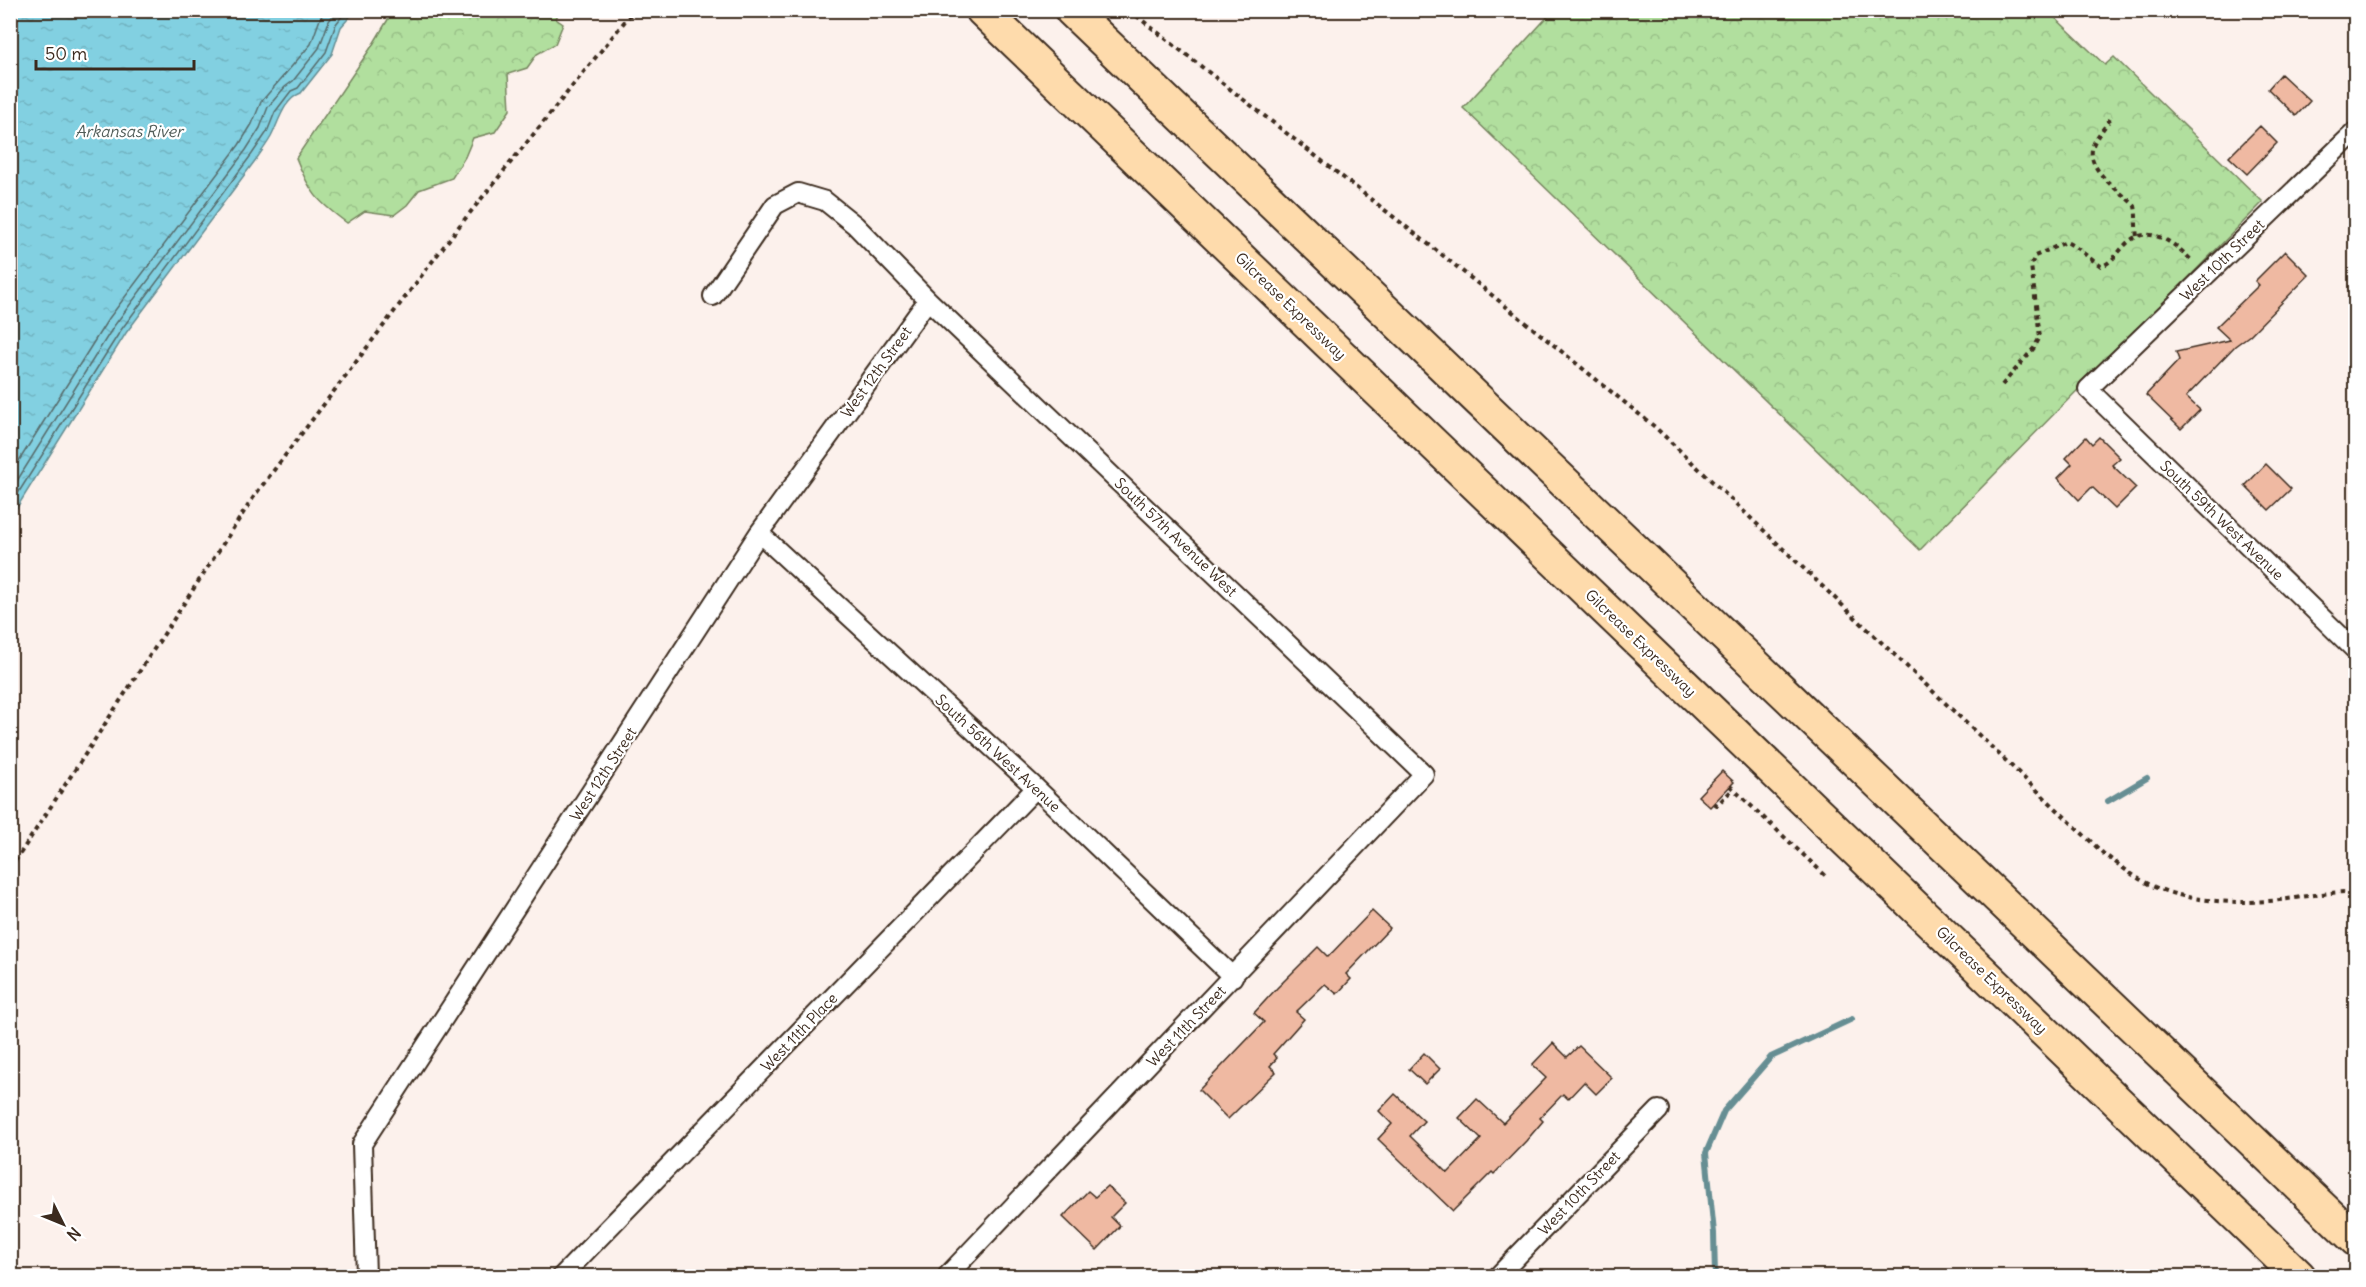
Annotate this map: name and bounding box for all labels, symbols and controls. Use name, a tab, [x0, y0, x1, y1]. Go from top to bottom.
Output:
scale bar	[36, 33, 194, 71]
text: 50 m	[45, 42, 87, 65]
water label: Arkansas River	[75, 121, 185, 141]
street label: West 10th Street	[2176, 215, 2268, 305]
street label: Gilcrease Expressway	[1232, 248, 1350, 364]
street label: West 12th Street	[837, 323, 915, 421]
street label: South 59th West Avenue	[2156, 456, 2288, 584]
street label: South 57th Avenue West	[1111, 474, 1241, 600]
street label: Gilcrease Expressway	[1582, 585, 1700, 701]
street label: South 56th West Avenue	[931, 690, 1065, 816]
street label: West 12th Street	[566, 723, 640, 825]
street label: Gilcrease Expressway	[1933, 922, 2051, 1038]
street label: West 11th Street	[1142, 981, 1230, 1071]
street label: West 11th Place	[757, 989, 841, 1075]
street label: West 10th Street	[1534, 1147, 1624, 1239]
north arrow	[33, 1194, 93, 1254]
text: N	[63, 1223, 85, 1245]

